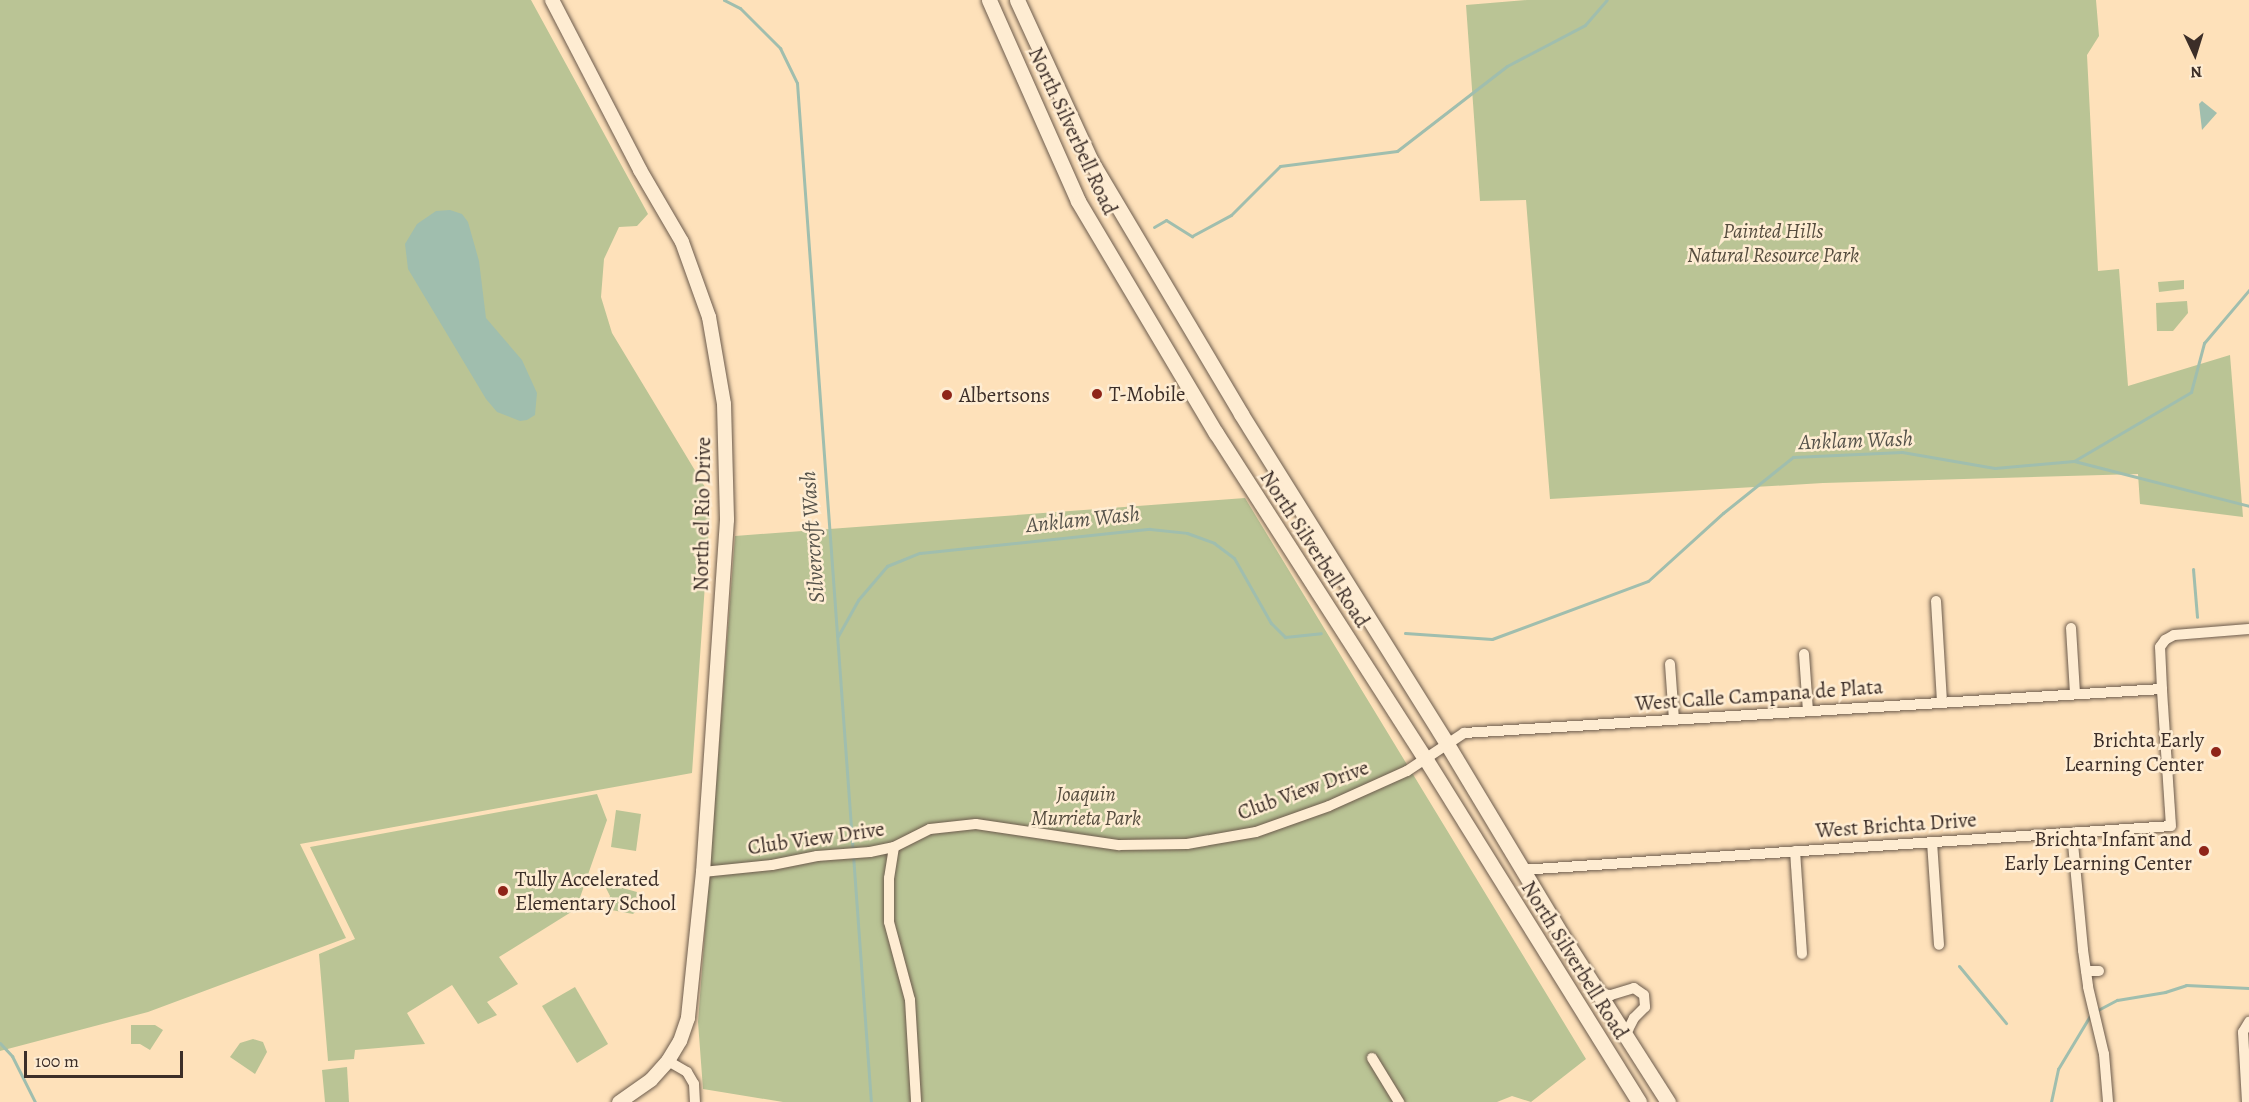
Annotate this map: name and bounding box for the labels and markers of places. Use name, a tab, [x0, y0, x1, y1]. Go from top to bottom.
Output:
place label: T-Mobile	[1109, 381, 1185, 407]
place label: Albertsons	[959, 382, 1050, 408]
marker: T-Mobile	[1090, 387, 1104, 401]
marker: Albertsons	[940, 388, 954, 402]
place label: Brichta Early Learning Center	[2064, 727, 2204, 777]
marker: Brichta Early Learning Center	[2209, 745, 2223, 759]
place label: Brichta Infant and Early Learning Center	[2004, 826, 2192, 876]
marker: Brichta Infant and Early Learning Center	[2197, 844, 2211, 858]
place label: Tully Accelerated Elementary School	[515, 866, 676, 916]
marker: Tully Accelerated Elementary School	[496, 884, 510, 898]

